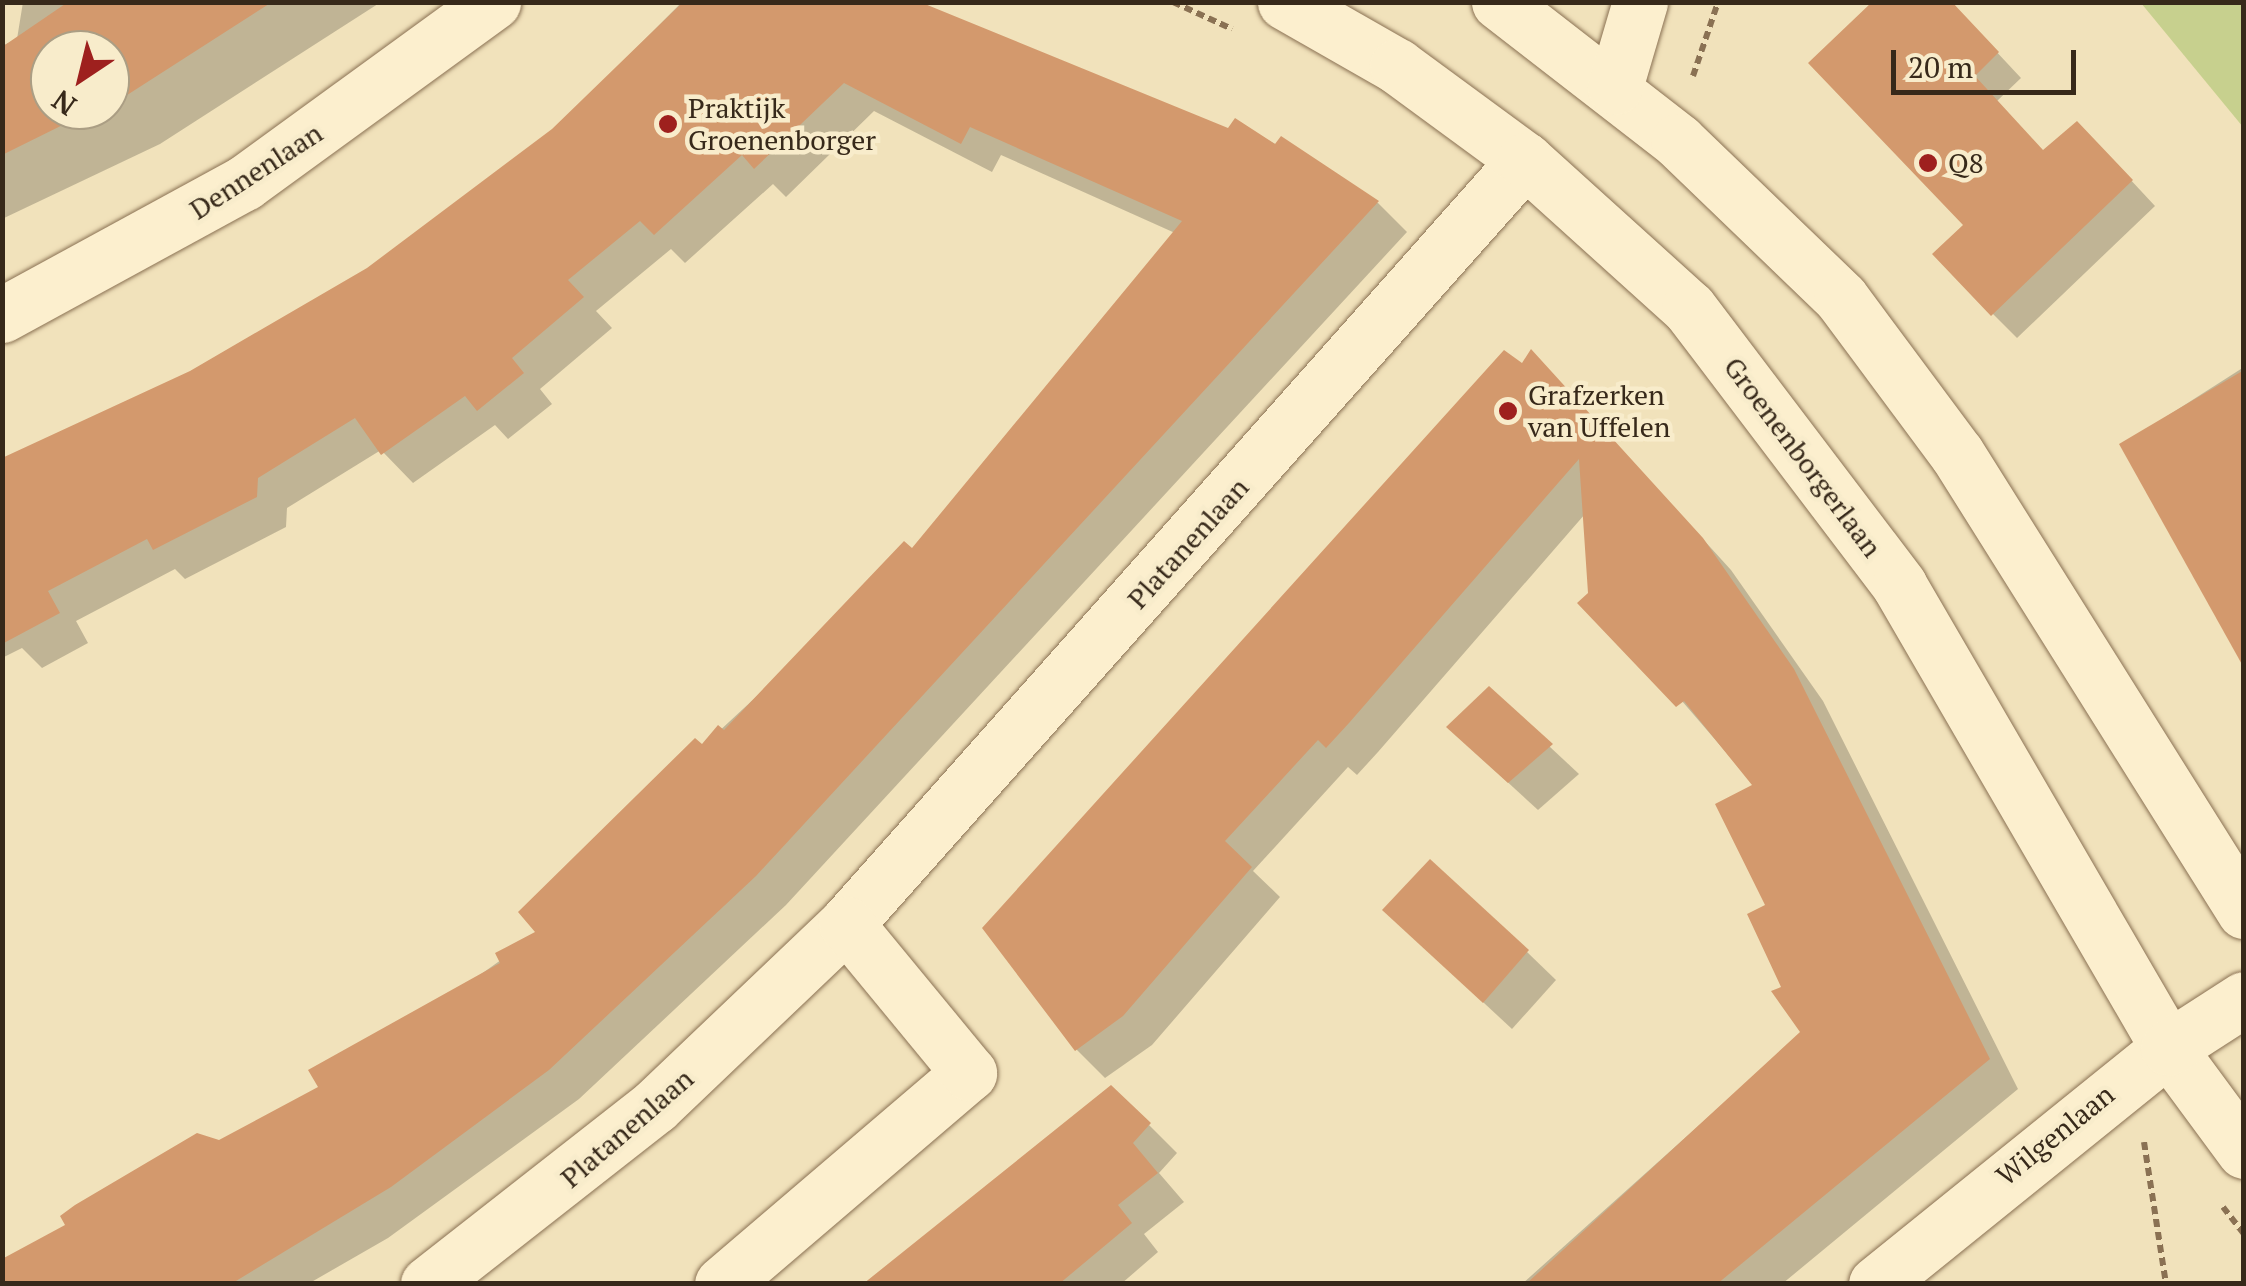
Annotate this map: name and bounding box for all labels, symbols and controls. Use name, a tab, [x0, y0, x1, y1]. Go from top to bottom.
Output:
north arrow	[30, 30, 130, 130]
scale bar	[1896, 30, 2081, 92]
text: 20 m	[1908, 47, 1973, 87]
text: N	[44, 82, 83, 125]
place label: Praktijk Groenenborger	[688, 91, 876, 157]
marker: Praktijk Groenenborger	[657, 113, 679, 135]
street label: Dennenlaan	[183, 116, 329, 226]
place label: Q8	[1948, 146, 1984, 180]
marker: Q8	[1917, 152, 1939, 174]
street label: Groenenborgerlaan	[1717, 351, 1889, 563]
place label: Grafzerken van Uffelen	[1528, 378, 1670, 444]
marker: Grafzerken van Uffelen	[1497, 400, 1519, 422]
street label: Platanenlaan	[1120, 471, 1256, 615]
street label: Platanenlaan	[554, 1061, 700, 1195]
street label: Wilgenlaan	[1989, 1077, 2121, 1193]

